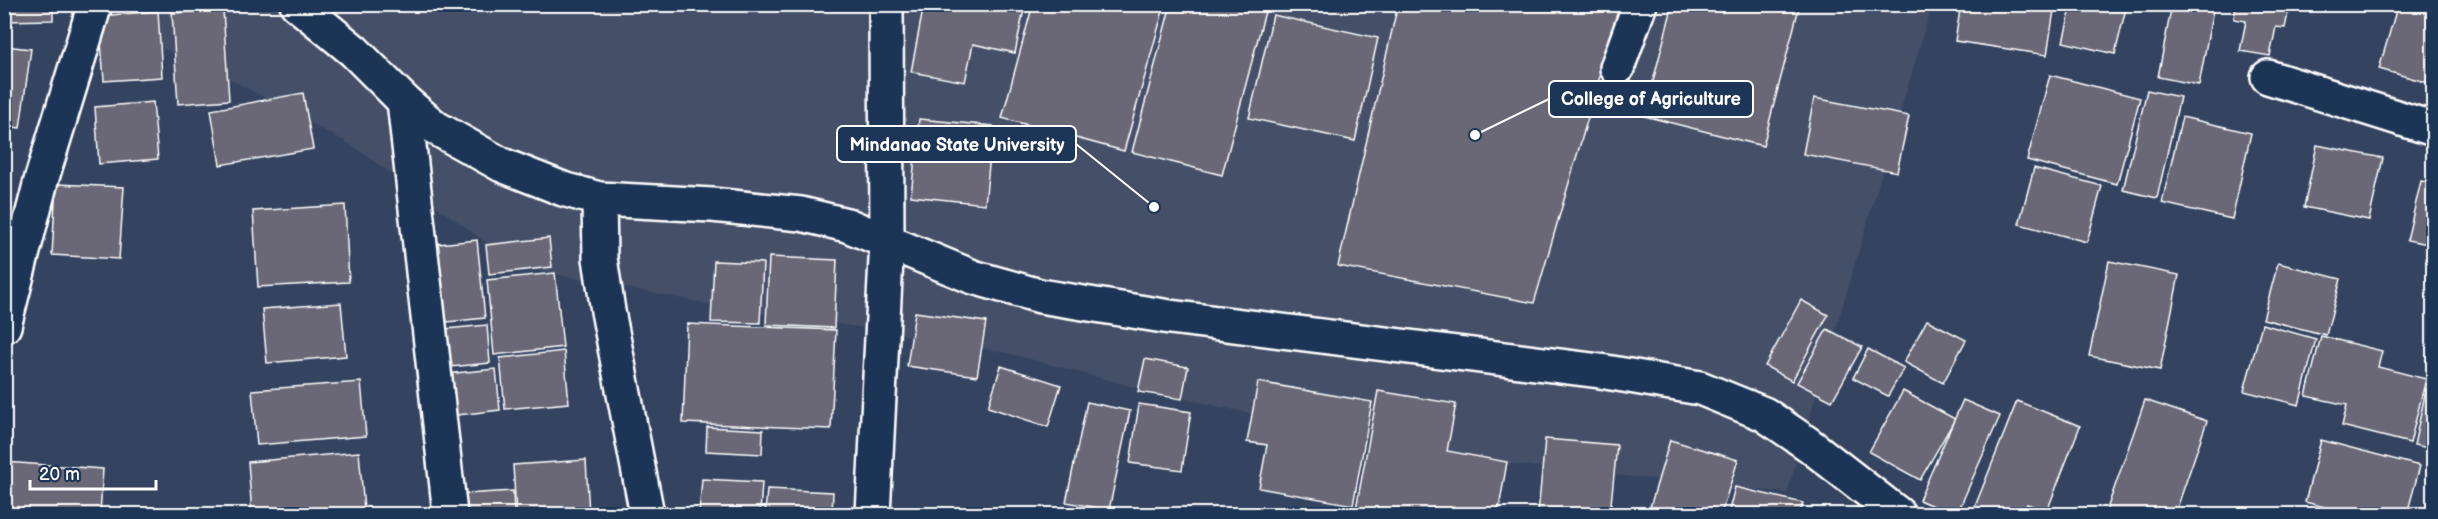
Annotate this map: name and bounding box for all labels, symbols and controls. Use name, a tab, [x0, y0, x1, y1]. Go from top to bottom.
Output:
callout: College of Agriculture	[1549, 81, 1753, 117]
text: College of Agriculture	[1561, 89, 1741, 110]
callout: Mindanao State University	[837, 126, 1076, 162]
text: Mindanao State University	[850, 135, 1065, 156]
scale bar	[30, 453, 156, 491]
text: 20 m	[39, 464, 80, 485]

